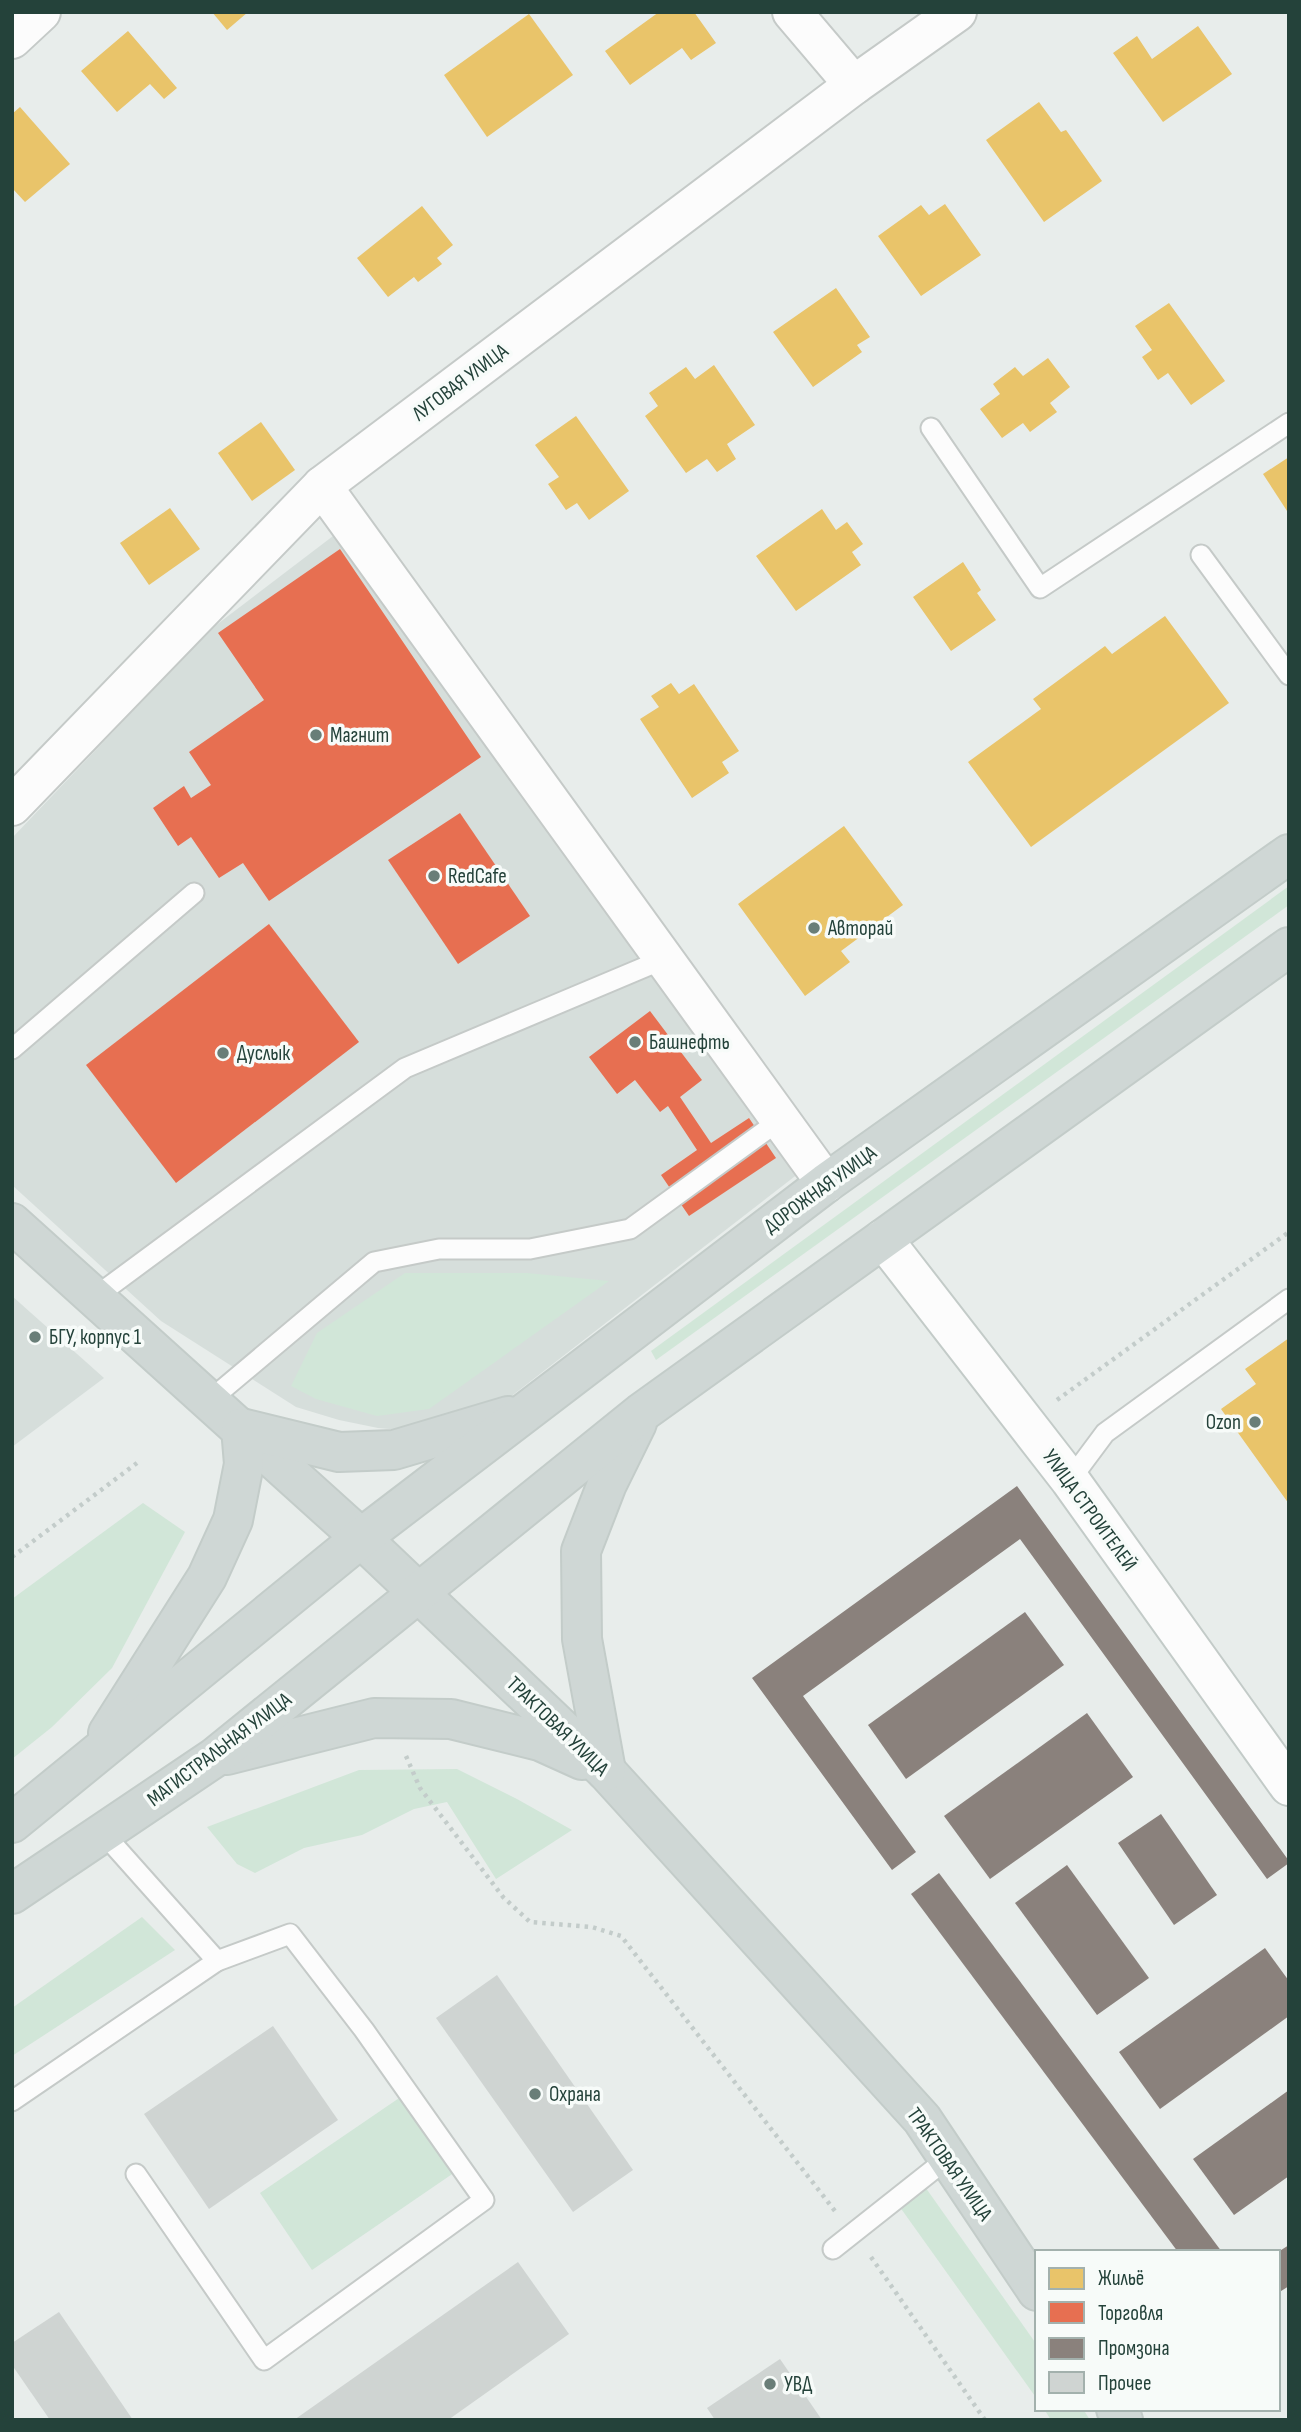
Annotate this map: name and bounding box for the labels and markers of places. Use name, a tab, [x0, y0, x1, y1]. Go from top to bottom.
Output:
place label: Магнит	[330, 723, 389, 748]
marker: Магнит	[308, 727, 324, 743]
place label: RedCafe	[448, 864, 507, 889]
marker: RedCafe	[426, 868, 442, 884]
place label: Авторай	[827, 916, 893, 941]
marker: Авторай	[806, 920, 822, 936]
place label: Башнефть	[649, 1030, 730, 1055]
marker: Башнефть	[627, 1034, 643, 1050]
place label: Дуслык	[237, 1041, 290, 1066]
marker: Дуслык	[215, 1045, 231, 1061]
place label: БГУ, корпус 1	[49, 1325, 142, 1350]
marker: БГУ, корпус 1	[27, 1329, 43, 1345]
place label: Ozon	[1206, 1410, 1241, 1435]
marker: Ozon	[1247, 1414, 1263, 1430]
place label: Охрана	[549, 2082, 601, 2107]
marker: Охрана	[527, 2086, 543, 2102]
place label: УВД	[784, 2372, 812, 2397]
marker: УВД	[762, 2376, 778, 2392]

